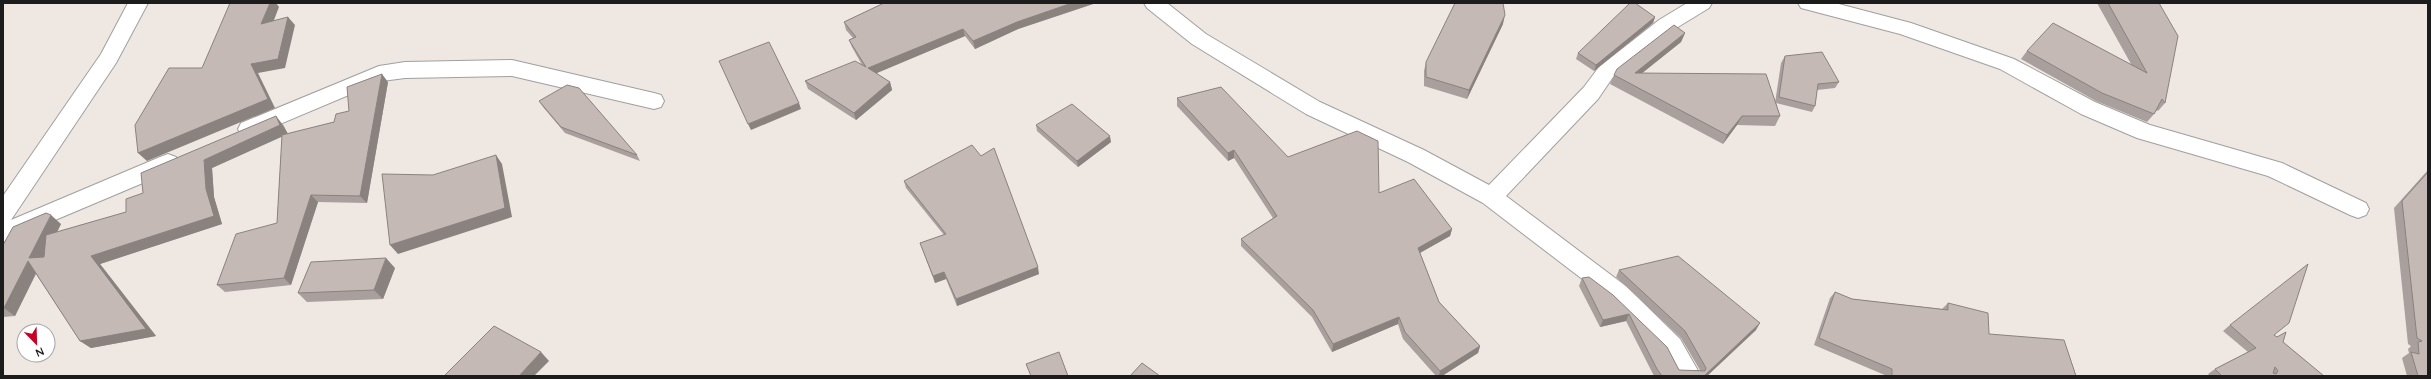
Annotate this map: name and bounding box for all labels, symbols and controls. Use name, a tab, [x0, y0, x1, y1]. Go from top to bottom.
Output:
north arrow	[16, 323, 56, 363]
text: N	[33, 344, 46, 360]

